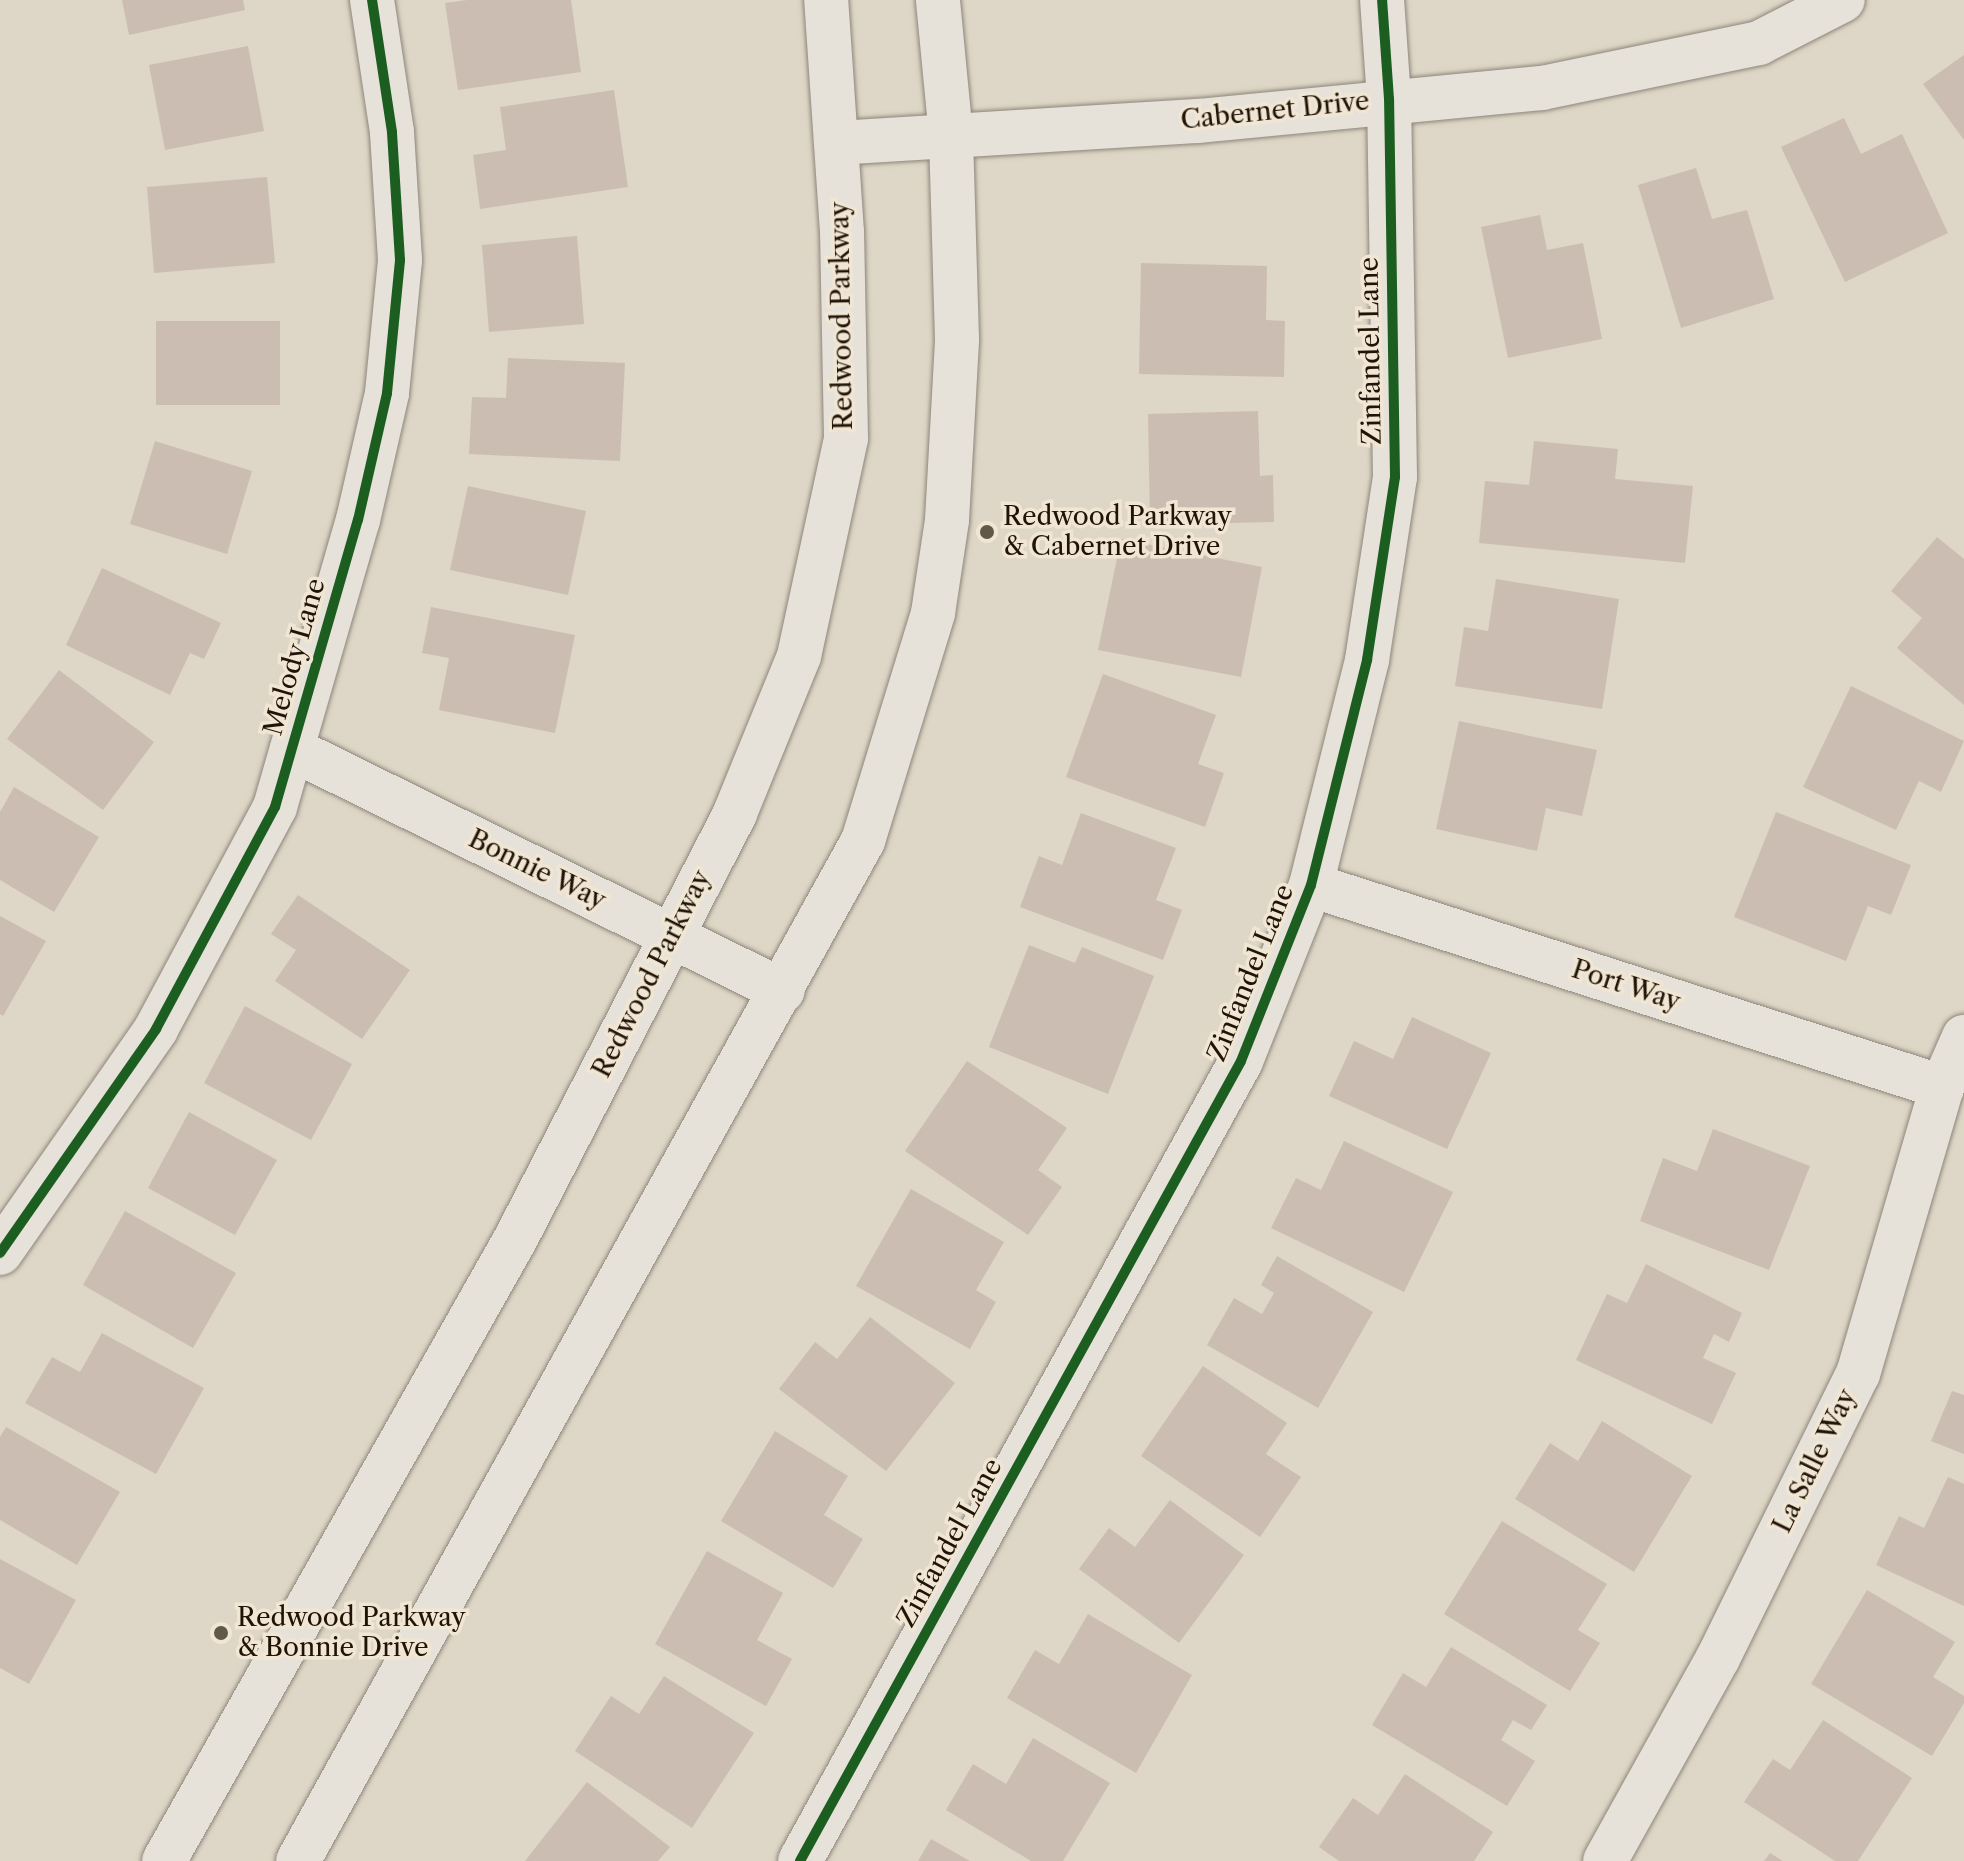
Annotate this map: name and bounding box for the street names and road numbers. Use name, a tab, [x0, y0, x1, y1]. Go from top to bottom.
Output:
street label: Cabernet Drive	[1179, 86, 1371, 136]
street label: Redwood Parkway	[824, 201, 860, 431]
street label: Zinfandel Lane	[1354, 257, 1388, 445]
street label: Melody Lane	[258, 575, 332, 739]
street label: Bonnie Way	[463, 823, 611, 917]
street label: Redwood Parkway	[586, 865, 718, 1083]
street label: Zinfandel Lane	[1201, 880, 1301, 1066]
street label: Port Way	[1567, 954, 1685, 1018]
street label: La Salle Way	[1766, 1383, 1864, 1539]
street label: Zinfandel Lane	[891, 1453, 1009, 1633]

